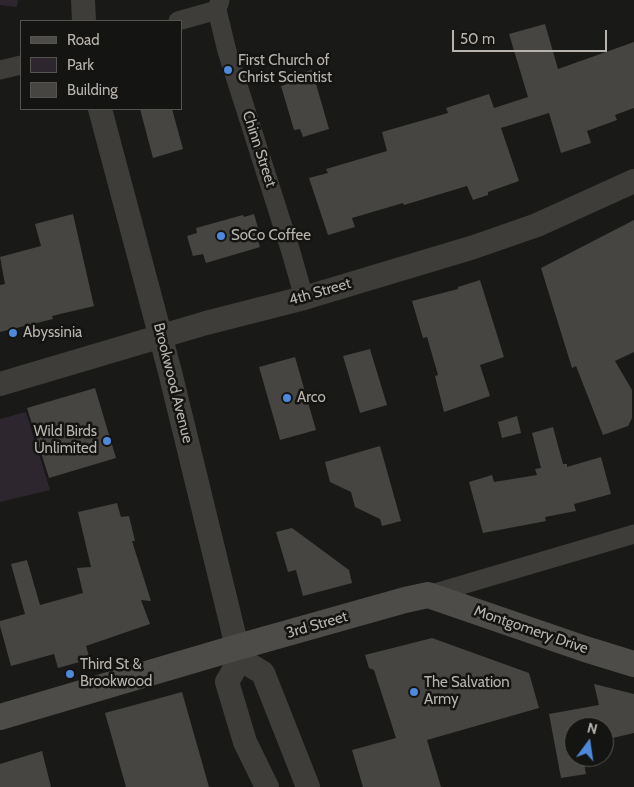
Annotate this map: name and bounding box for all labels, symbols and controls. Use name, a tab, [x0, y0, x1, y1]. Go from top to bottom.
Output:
legend	[20, 20, 182, 110]
scale bar	[454, 20, 609, 52]
text: 50 m	[460, 30, 495, 48]
text: Road	[67, 31, 100, 49]
place label: First Church of Christ Scientist	[238, 52, 332, 87]
text: Park	[67, 56, 94, 74]
marker: First Church of Christ Scientist	[222, 64, 234, 76]
text: Building	[67, 81, 118, 99]
street label: Chinn Street	[238, 109, 280, 189]
place label: SoCo Coffee	[231, 227, 311, 245]
marker: SoCo Coffee	[215, 230, 227, 242]
street label: 4th Street	[287, 275, 353, 309]
street label: Brookwood Avenue	[149, 321, 197, 445]
place label: Abyssinia	[23, 324, 82, 342]
marker: Abyssinia	[7, 327, 19, 339]
place label: Arco	[297, 389, 326, 407]
marker: Arco	[281, 392, 293, 404]
place label: Wild Birds Unlimited	[33, 423, 97, 458]
marker: Wild Birds Unlimited	[101, 435, 113, 447]
street label: Montgomery Drive	[472, 602, 590, 658]
street label: 3rd Street	[284, 608, 350, 642]
place label: Third St & Brookwood	[80, 656, 152, 691]
marker: Third St & Brookwood	[64, 668, 76, 680]
place label: The Salvation Army	[424, 674, 510, 709]
marker: The Salvation Army	[408, 686, 420, 698]
north arrow	[564, 717, 614, 767]
text: N	[585, 718, 599, 738]

